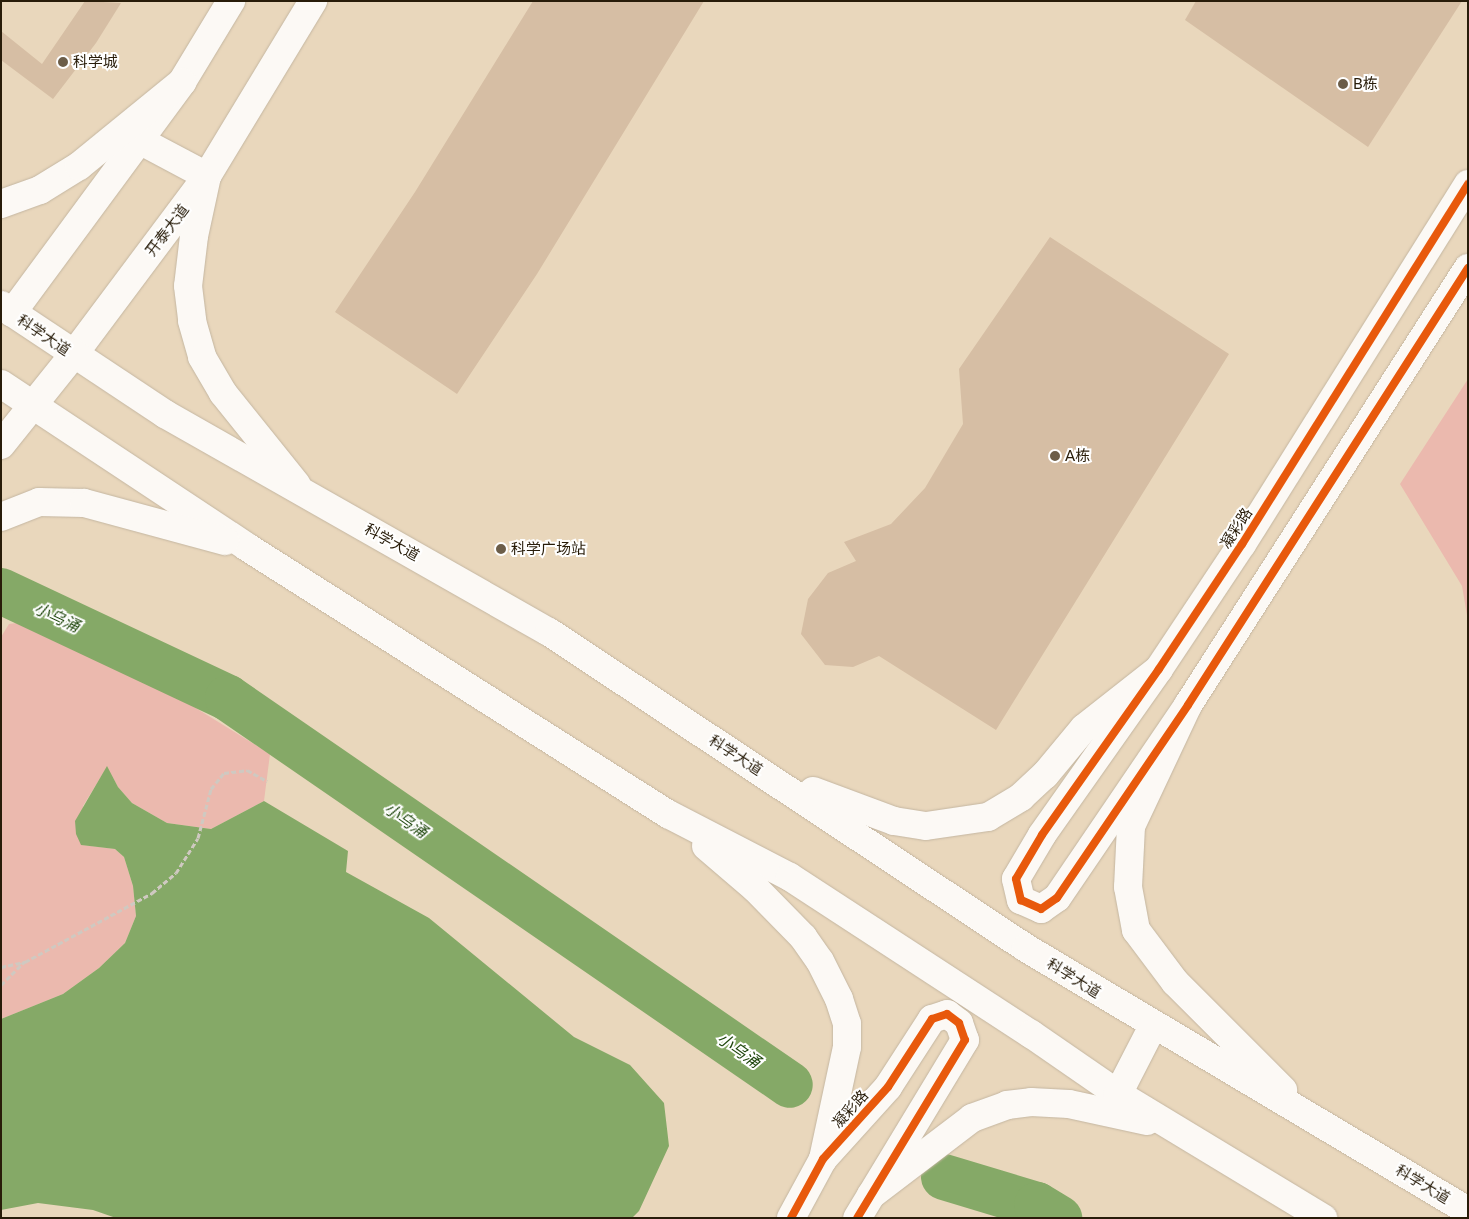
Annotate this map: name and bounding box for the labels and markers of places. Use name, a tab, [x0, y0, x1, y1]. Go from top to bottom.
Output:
place label: 科学城	[73, 53, 118, 71]
marker: 科学城	[57, 56, 69, 68]
place label: B栋	[1353, 75, 1378, 93]
marker: B栋	[1337, 78, 1349, 90]
place label: A栋	[1065, 447, 1090, 465]
marker: A栋	[1049, 450, 1061, 462]
place label: 科学广场站	[511, 540, 586, 558]
marker: 科学广场站	[495, 543, 507, 555]

